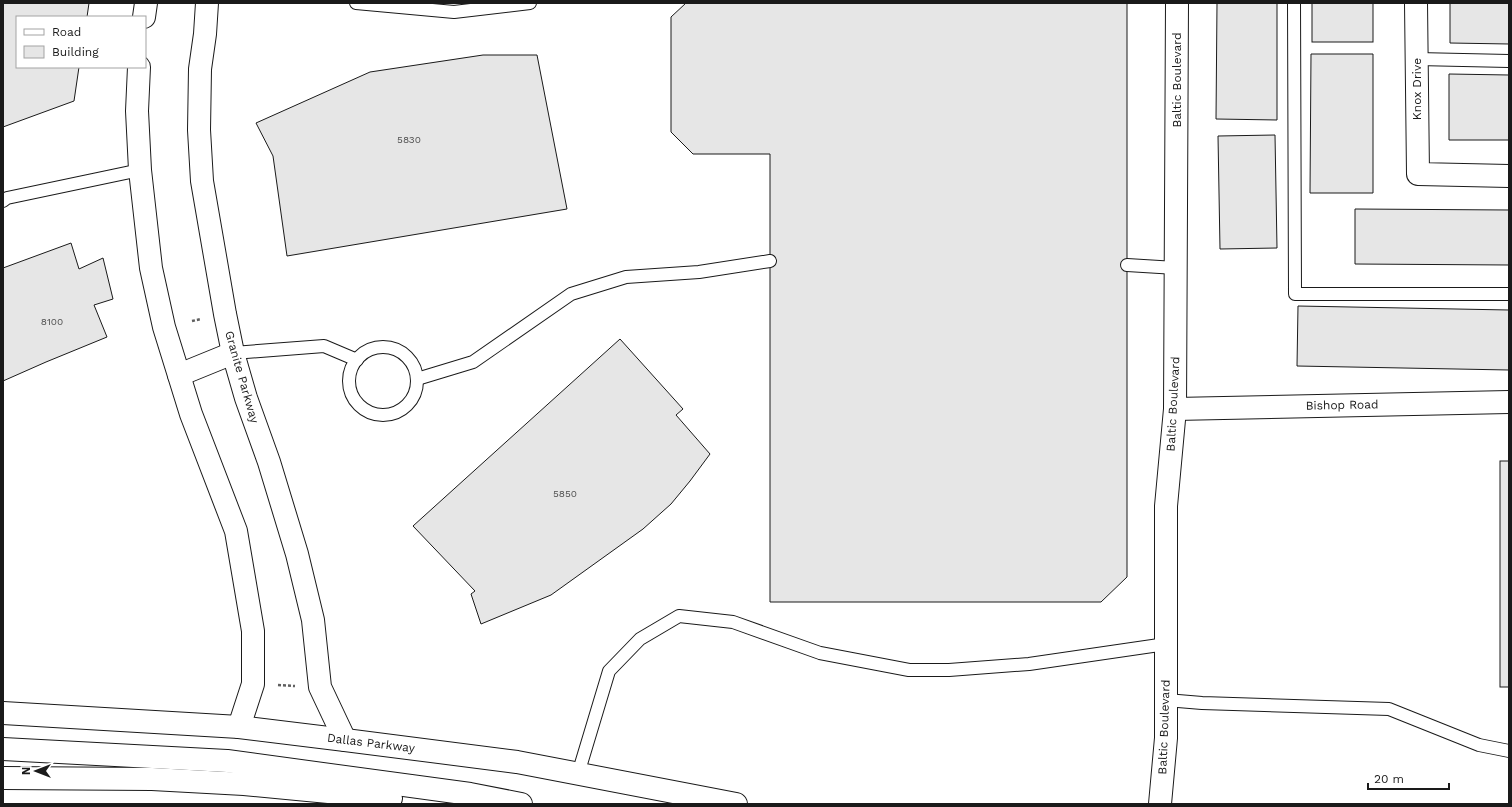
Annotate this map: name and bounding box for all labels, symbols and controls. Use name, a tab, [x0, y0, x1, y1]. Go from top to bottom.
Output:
legend	[16, 16, 146, 68]
text: Road	[52, 25, 81, 39]
street label: Baltic Boulevard	[1170, 32, 1184, 128]
text: Building	[52, 45, 99, 59]
street label: Knox Drive	[1410, 58, 1424, 120]
house number: 5830	[397, 134, 421, 145]
house number: 8100	[41, 316, 63, 327]
street label: Granite Parkway	[222, 329, 262, 425]
street label: Baltic Boulevard	[1164, 356, 1182, 452]
street label: Bishop Road	[1305, 397, 1379, 413]
house number: 5850	[553, 488, 577, 499]
street label: Baltic Boulevard	[1155, 679, 1173, 775]
street label: Dallas Parkway	[326, 731, 416, 755]
north arrow	[16, 751, 56, 791]
scale bar	[1368, 765, 1449, 791]
text: N	[20, 767, 33, 775]
text: 20 m	[1374, 772, 1404, 786]

